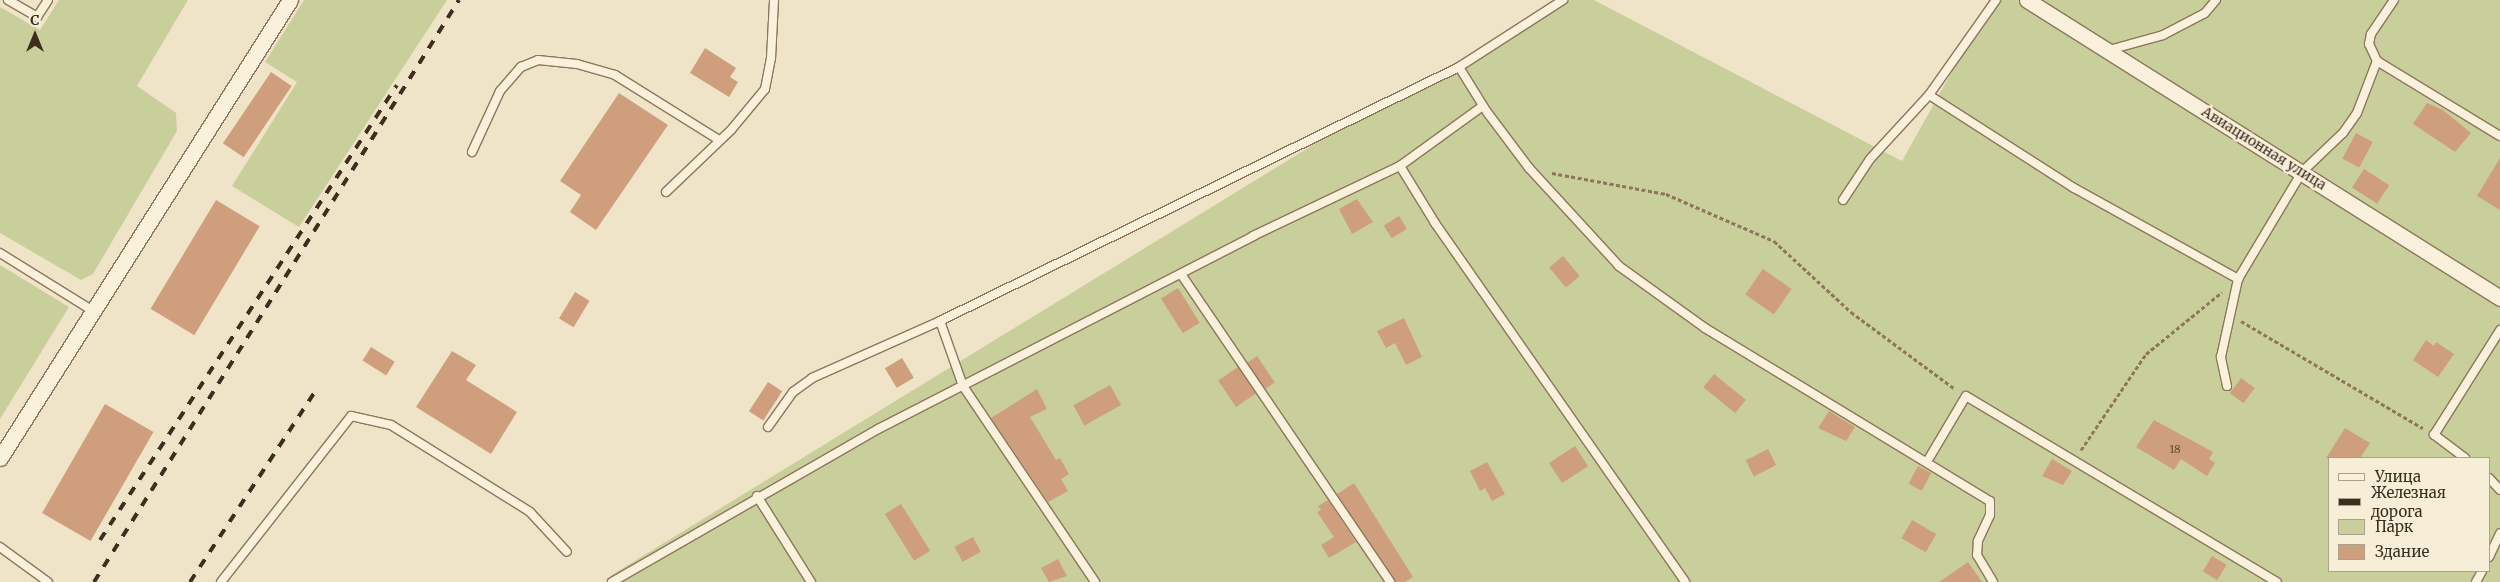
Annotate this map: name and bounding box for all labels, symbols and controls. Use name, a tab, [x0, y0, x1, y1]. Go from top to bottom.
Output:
north arrow	[10, 10, 60, 60]
text: С	[30, 11, 40, 29]
street label: Авиационная улица	[2199, 103, 2329, 193]
house number: 18	[2169, 442, 2181, 456]
legend	[2328, 457, 2490, 572]
text: Улица	[2375, 467, 2421, 486]
text: Железная дорога	[2371, 483, 2446, 521]
text: Парк	[2375, 517, 2413, 536]
text: Здание	[2375, 542, 2429, 561]

